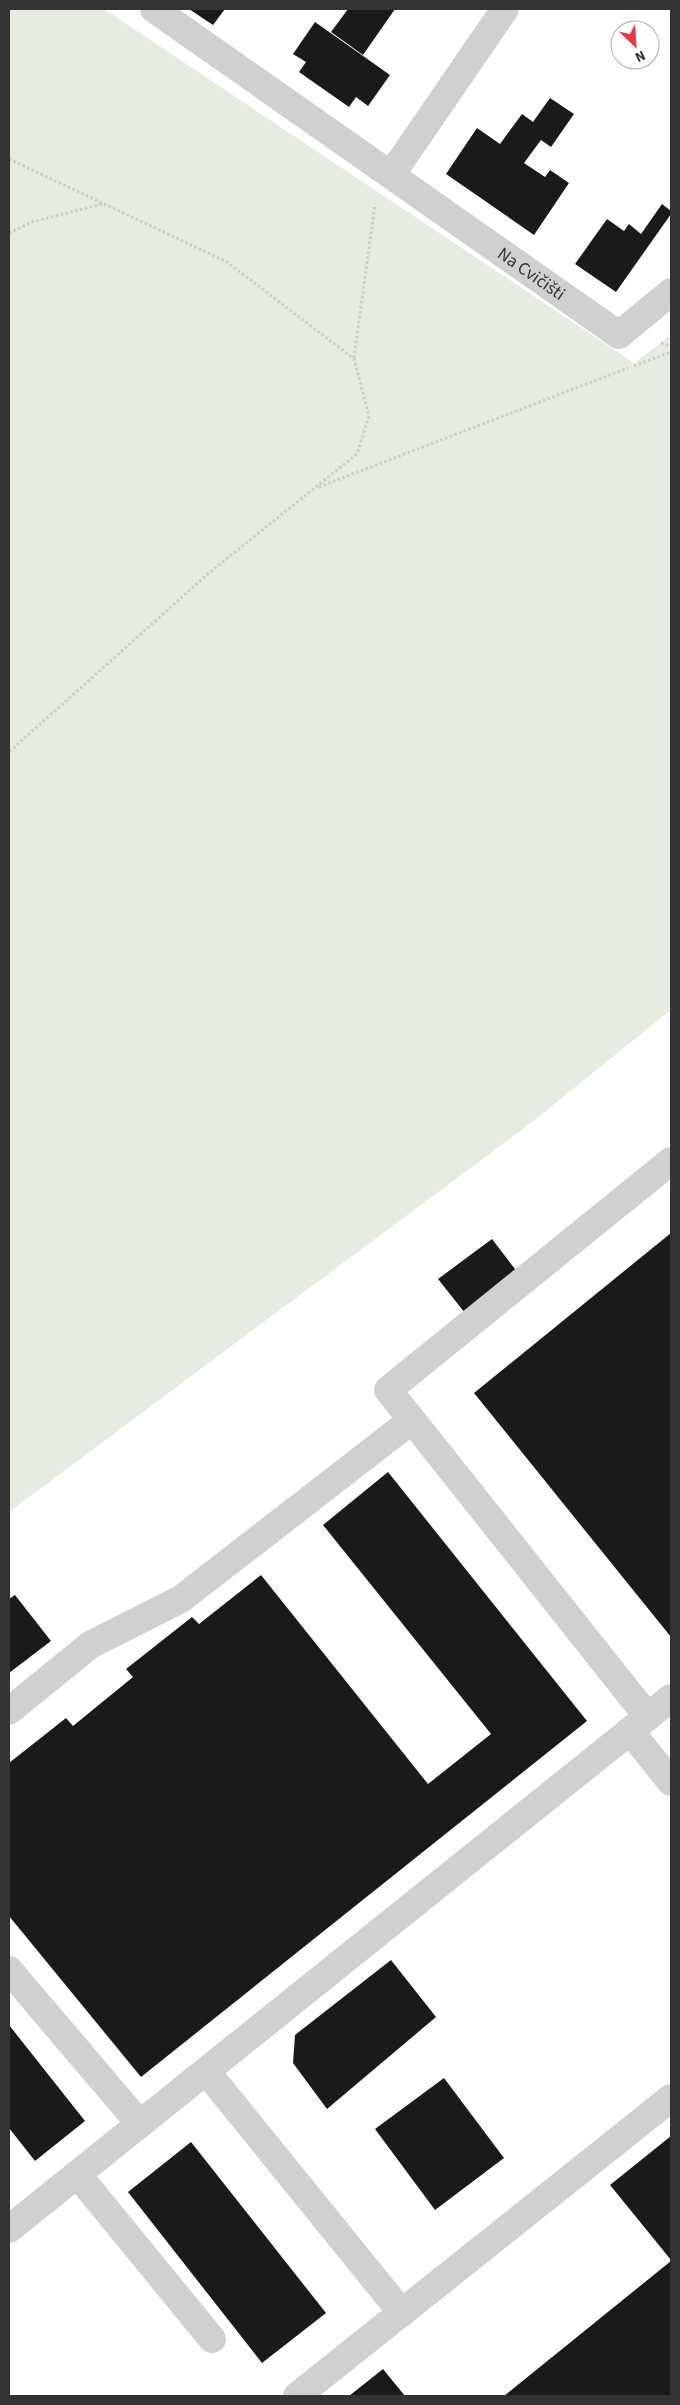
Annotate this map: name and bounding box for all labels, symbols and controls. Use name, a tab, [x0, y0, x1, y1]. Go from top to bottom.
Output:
north arrow	[610, 20, 660, 70]
text: N	[632, 45, 649, 67]
street label: Na Cvičišti	[493, 241, 570, 306]

